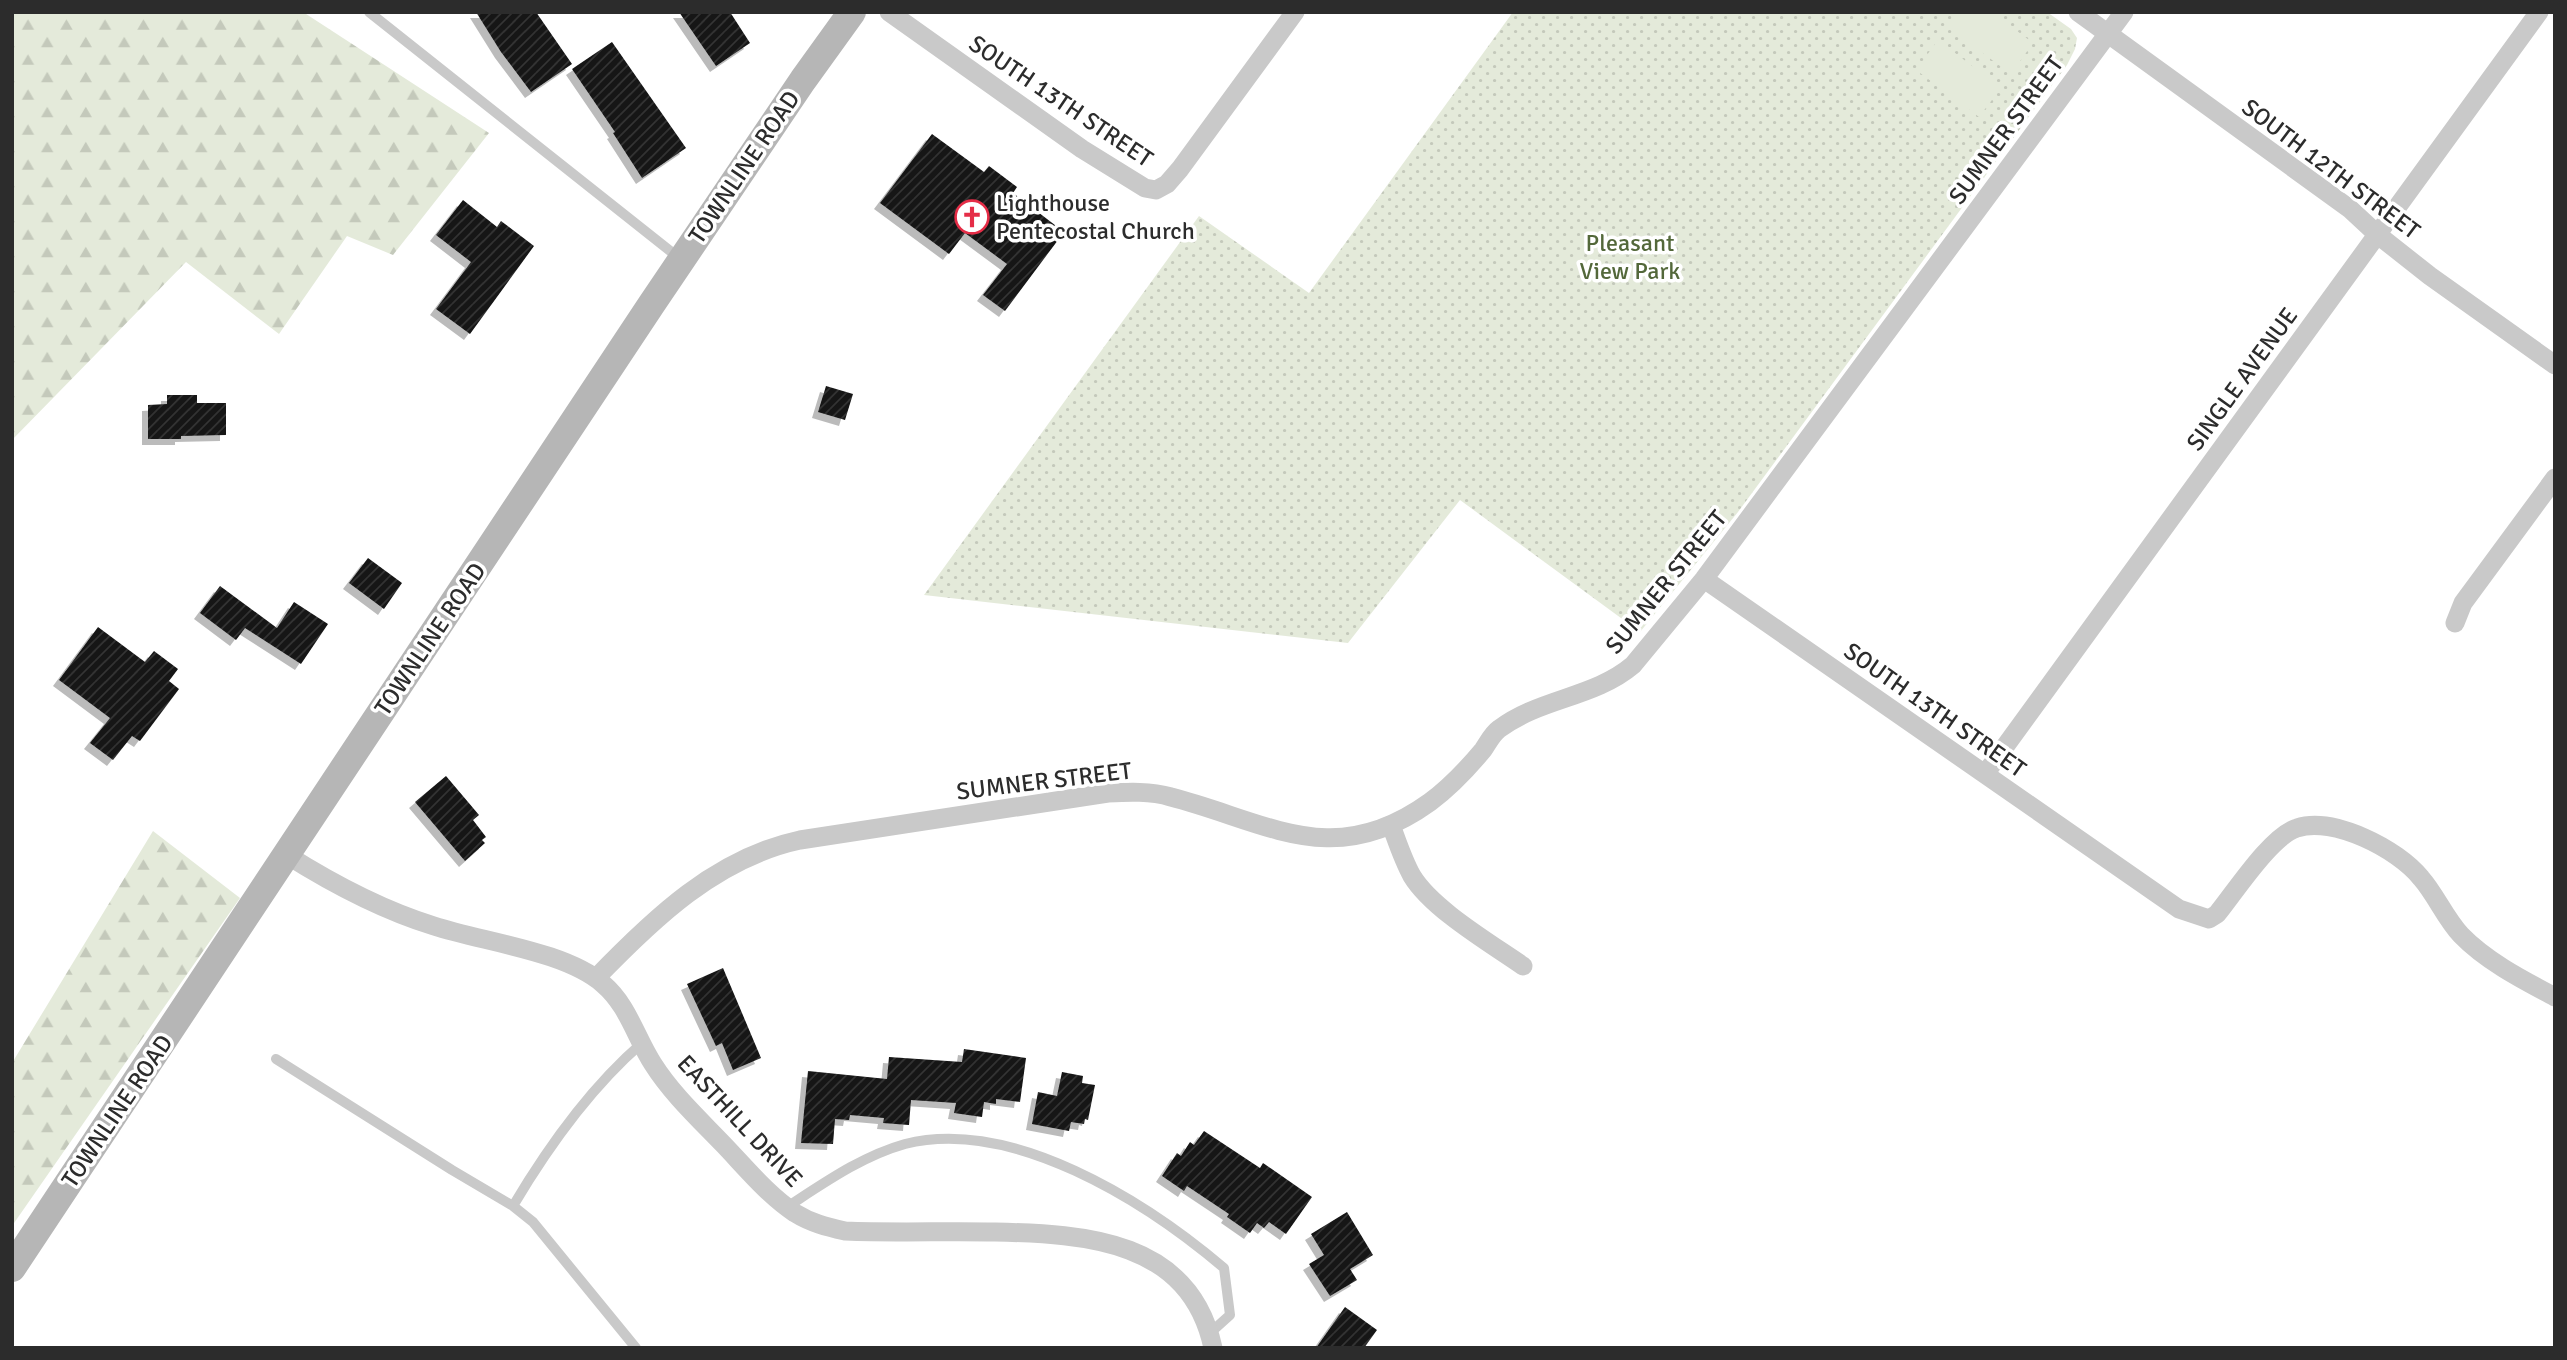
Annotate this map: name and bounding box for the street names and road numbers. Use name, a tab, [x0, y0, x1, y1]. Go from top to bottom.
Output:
street label: SOUTH 13TH STREET	[963, 28, 1159, 174]
street label: SUMNER STREET	[1942, 50, 2070, 210]
street label: TOWNLINE ROAD	[682, 85, 806, 249]
street label: SOUTH 12TH STREET	[2236, 92, 2426, 246]
street label: SINGLE AVENUE	[2180, 301, 2304, 457]
street label: SUMNER STREET	[1599, 504, 1733, 660]
street label: TOWNLINE ROAD	[368, 557, 492, 721]
street label: SOUTH 13TH STREET	[1838, 636, 2032, 784]
street label: SUMNER STREET	[955, 755, 1133, 807]
street label: TOWNLINE ROAD	[55, 1029, 179, 1193]
street label: EASTHILL DRIVE	[671, 1049, 809, 1193]

